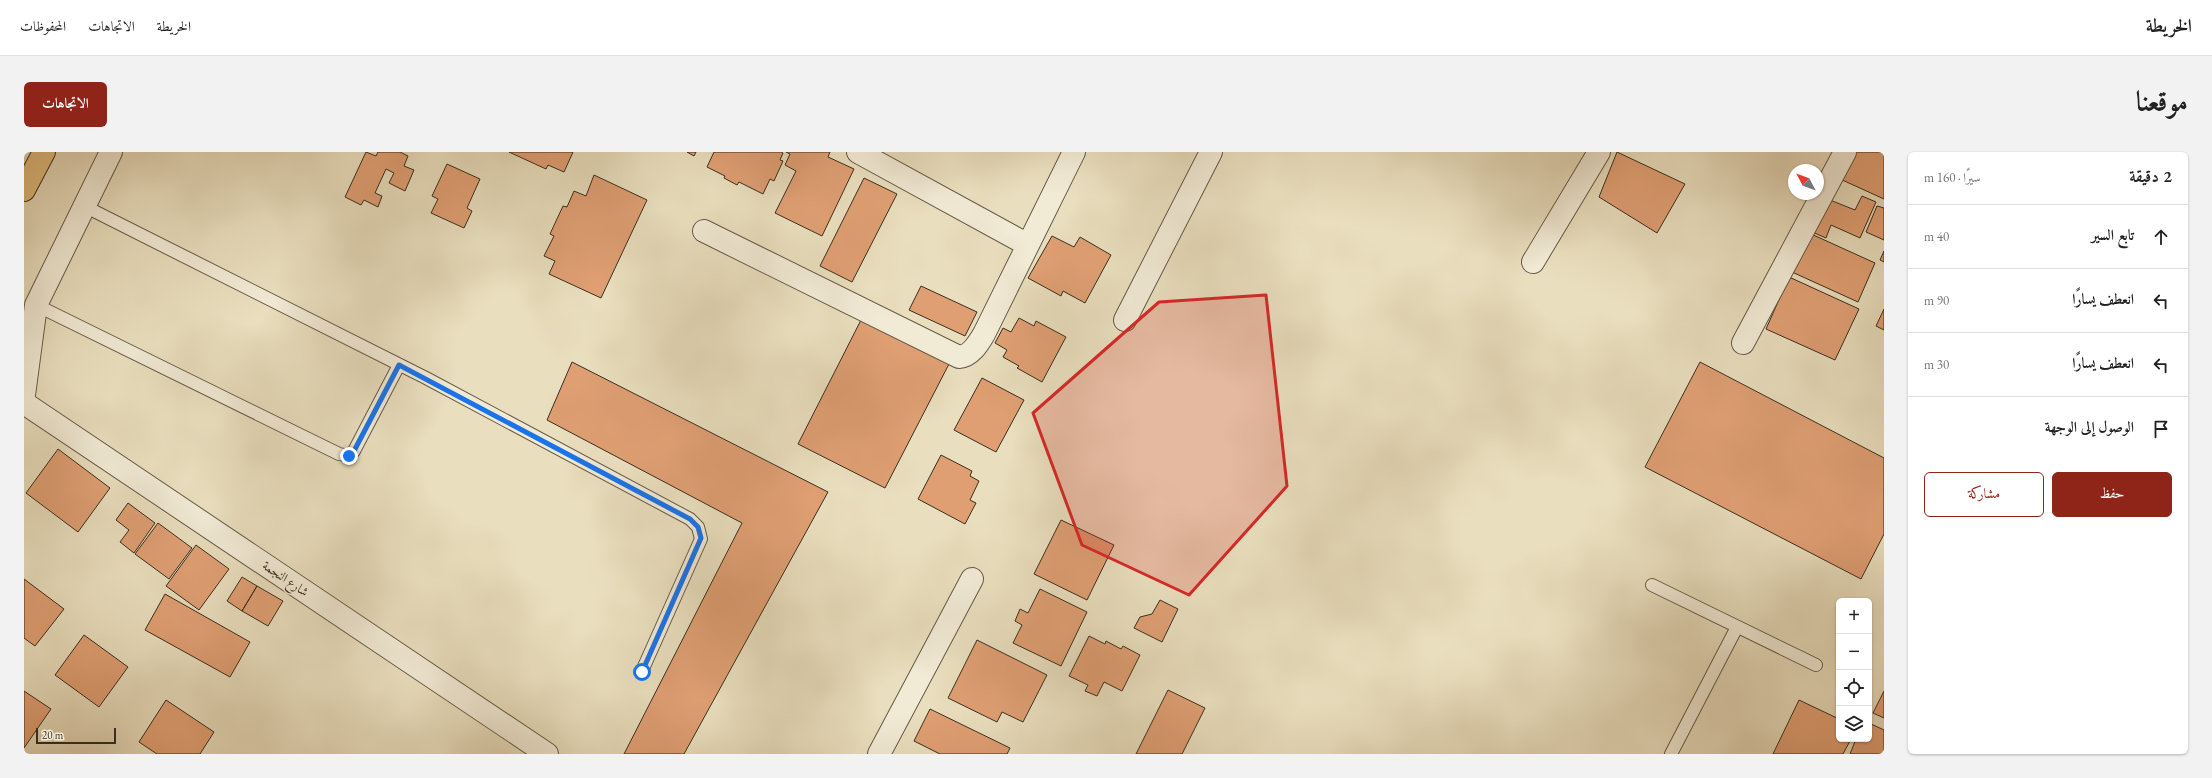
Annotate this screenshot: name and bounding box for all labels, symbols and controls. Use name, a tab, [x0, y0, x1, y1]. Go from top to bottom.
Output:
text: الخريطة	[2146, 13, 2192, 38]
text: المحفوظات	[20, 17, 66, 35]
text: الاتجاهات	[88, 17, 135, 35]
text: الخريطة	[157, 17, 191, 35]
button: الاتجاهات	[24, 82, 107, 127]
text: موقعنا	[2136, 83, 2188, 119]
north arrow	[1788, 164, 1824, 200]
text: 2 دقيقة	[2129, 165, 2172, 187]
text: سيرًا · 160 m	[1924, 169, 1981, 186]
text: تابع السير	[2091, 225, 2134, 244]
icon: ahead	[2150, 226, 2172, 248]
text: 40 m	[1924, 228, 1949, 245]
text: انعطف يسارًا	[2072, 289, 2134, 308]
icon: left	[2150, 290, 2172, 312]
text: 90 m	[1924, 292, 1949, 309]
text: انعطف يسارًا	[2072, 353, 2134, 372]
icon: left	[2150, 354, 2172, 376]
text: 30 m	[1924, 356, 1949, 373]
text: الوصول إلى الوجهة	[2045, 417, 2134, 436]
icon: arrive	[2150, 418, 2172, 440]
route end	[340, 447, 358, 465]
button: مشاركة	[1924, 472, 2044, 517]
button: حفظ	[2052, 472, 2172, 517]
street label: شارع النجمة	[258, 557, 312, 603]
map controls	[1836, 598, 1872, 742]
button: +	[1836, 598, 1872, 634]
button: −	[1836, 634, 1872, 670]
route start	[633, 663, 651, 681]
button: locate	[1836, 670, 1872, 706]
button: layers	[1836, 706, 1872, 742]
scale bar	[36, 726, 116, 745]
text: 20 m	[42, 728, 63, 742]

